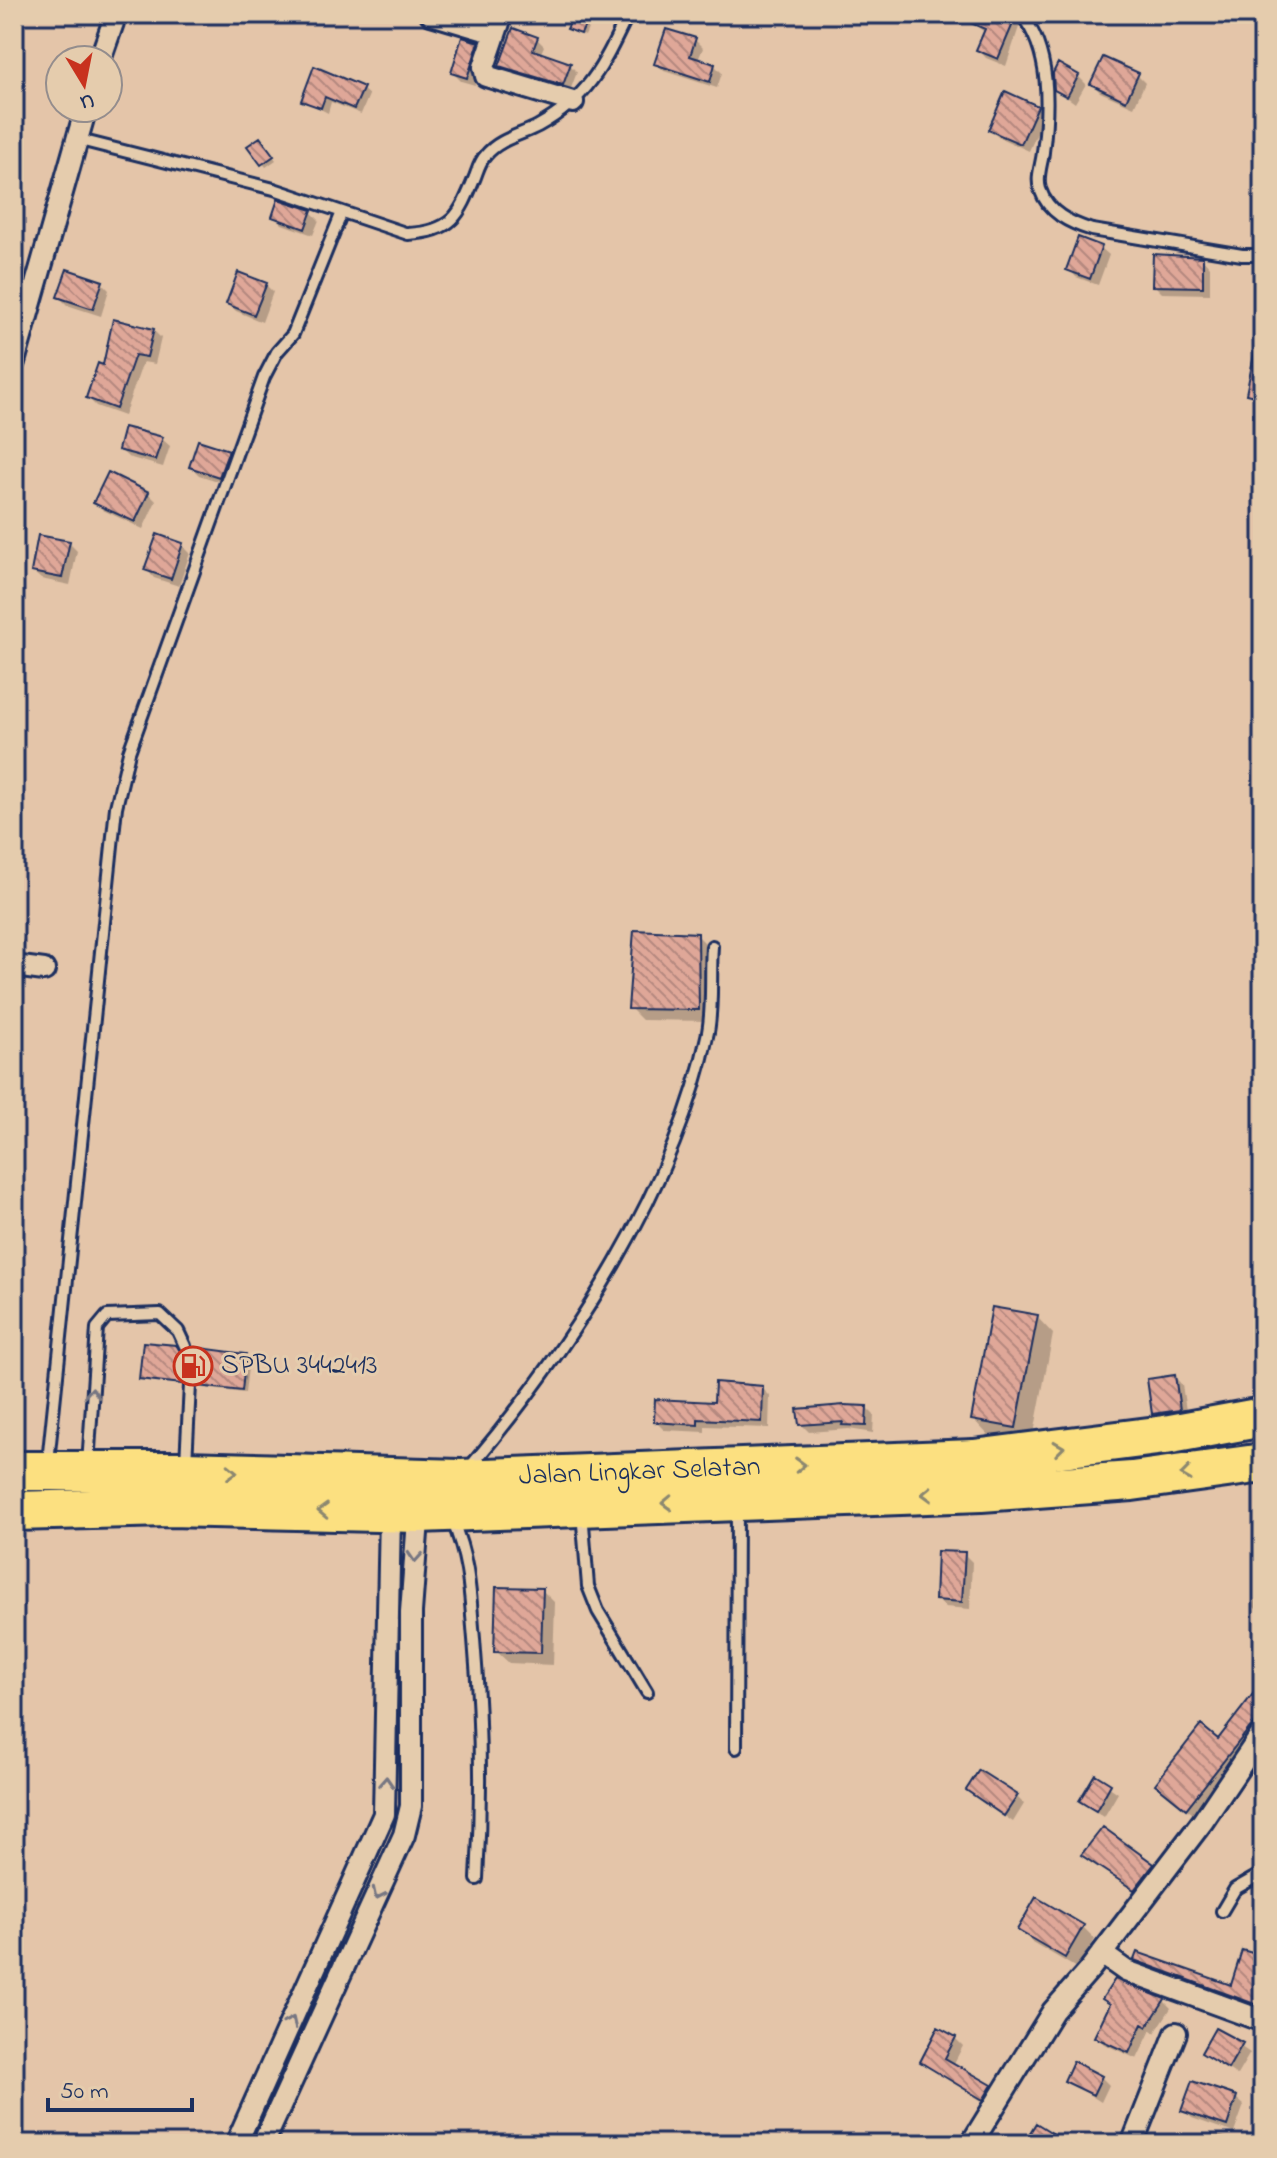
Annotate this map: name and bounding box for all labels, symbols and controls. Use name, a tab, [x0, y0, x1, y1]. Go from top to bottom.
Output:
north arrow	[44, 44, 124, 124]
text: U	[77, 84, 97, 118]
fuel station icon: SPBU 3442413	[172, 1345, 214, 1387]
place label: SPBU 3442413	[221, 1346, 378, 1387]
one-way arrow	[84, 1386, 101, 1399]
one-way arrow	[1053, 1440, 1066, 1457]
street label: Jalan Lingkar Selatan	[518, 1447, 761, 1497]
one-way arrow	[794, 1456, 807, 1473]
one-way arrow	[226, 1464, 239, 1481]
one-way arrow	[1179, 1465, 1192, 1482]
one-way arrow	[920, 1485, 933, 1502]
one-way arrow	[660, 1494, 673, 1511]
one-way arrow	[316, 1503, 329, 1520]
one-way arrow	[407, 1551, 424, 1564]
one-way arrow	[377, 1775, 394, 1788]
one-way arrow	[372, 1886, 388, 1901]
one-way arrow	[282, 2016, 298, 2030]
scale bar	[48, 2062, 192, 2112]
text: 50 m	[60, 2075, 109, 2110]

